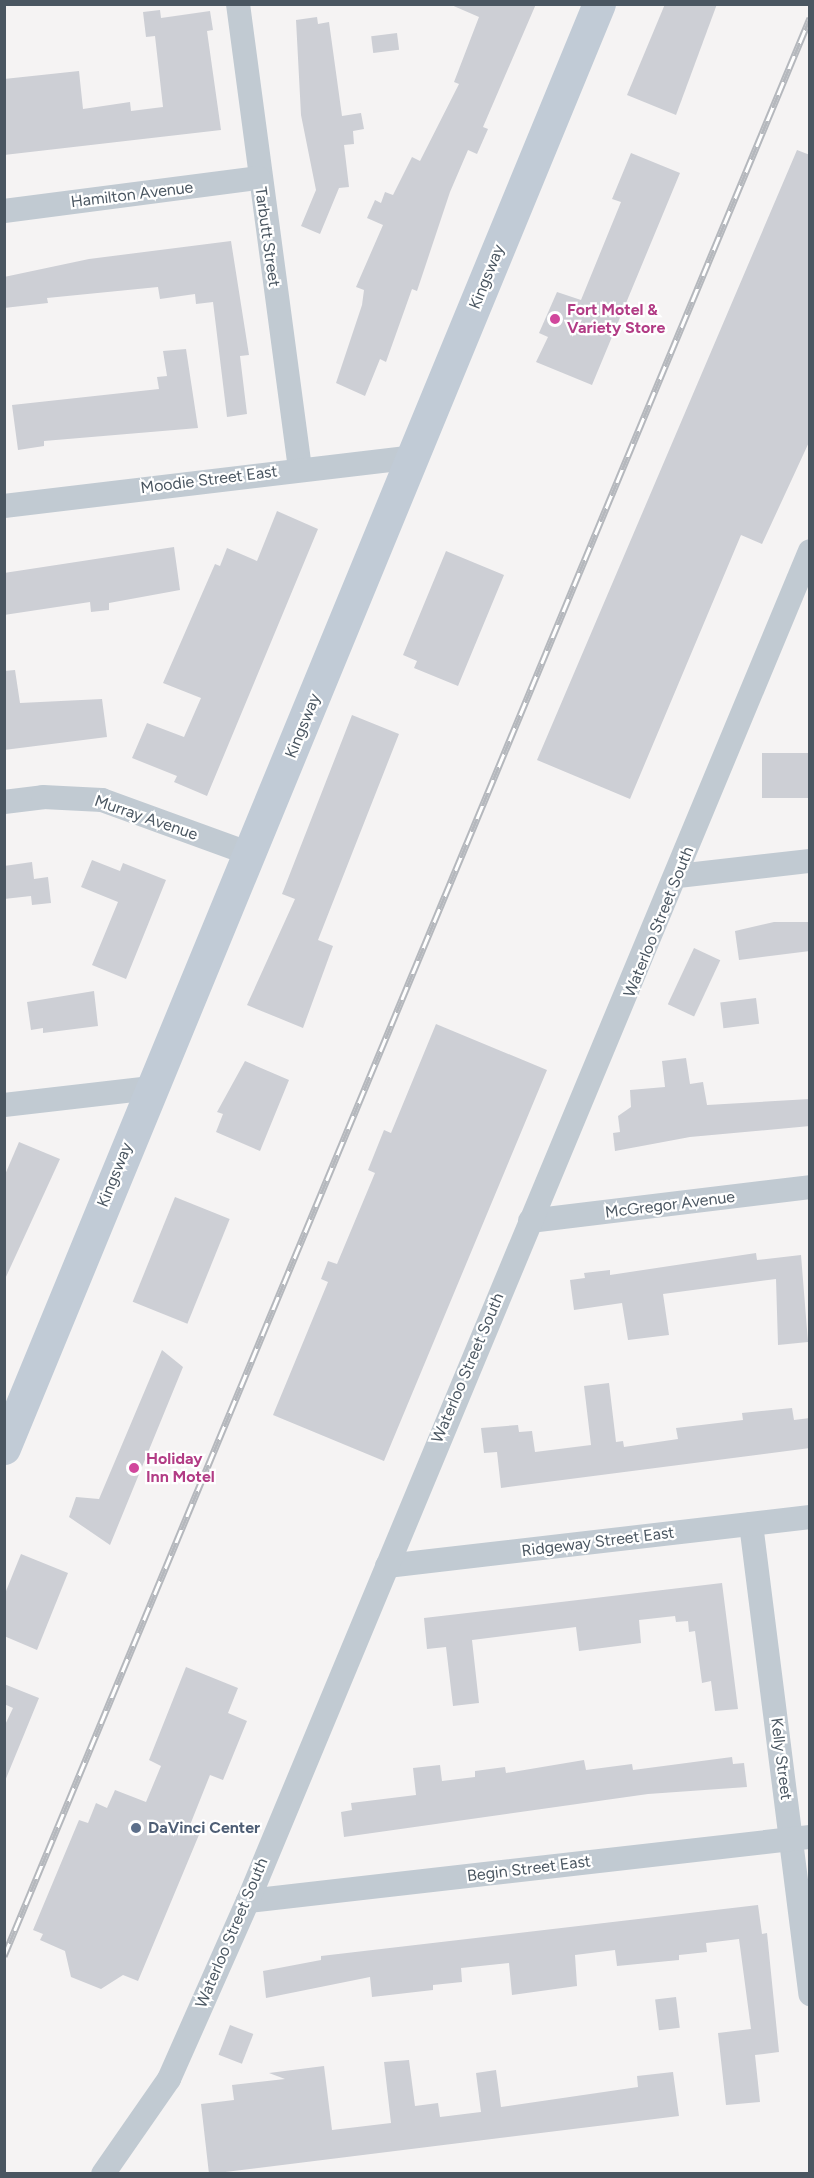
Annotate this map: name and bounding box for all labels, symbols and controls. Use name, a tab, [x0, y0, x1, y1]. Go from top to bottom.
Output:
street label: Hamilton Avenue	[70, 178, 194, 212]
street label: Tarbutt Street	[250, 186, 284, 288]
street label: Kingsway	[465, 242, 509, 312]
place label: Fort Motel & Variety Store	[567, 300, 665, 338]
marker: Fort Motel & Variety Store	[548, 312, 562, 326]
street label: Moodie Street East	[139, 462, 279, 498]
street label: Kingsway	[281, 691, 325, 761]
street label: Murray Avenue	[92, 791, 200, 845]
street label: Waterloo Street South	[620, 844, 698, 1000]
street label: Kingsway	[93, 1140, 137, 1210]
street label: McGregor Avenue	[604, 1188, 736, 1222]
street label: Waterloo Street South	[428, 1290, 508, 1446]
place label: Holiday Inn Motel	[146, 1449, 215, 1487]
marker: Holiday Inn Motel	[127, 1461, 141, 1475]
street label: Ridgeway Street East	[521, 1523, 675, 1561]
street label: Kelly Street	[766, 1717, 796, 1801]
place label: DaVinci Center	[148, 1818, 260, 1838]
marker: DaVinci Center	[129, 1821, 143, 1835]
street label: Begin Street East	[466, 1852, 592, 1886]
street label: Waterloo Street South	[192, 1855, 272, 2011]

